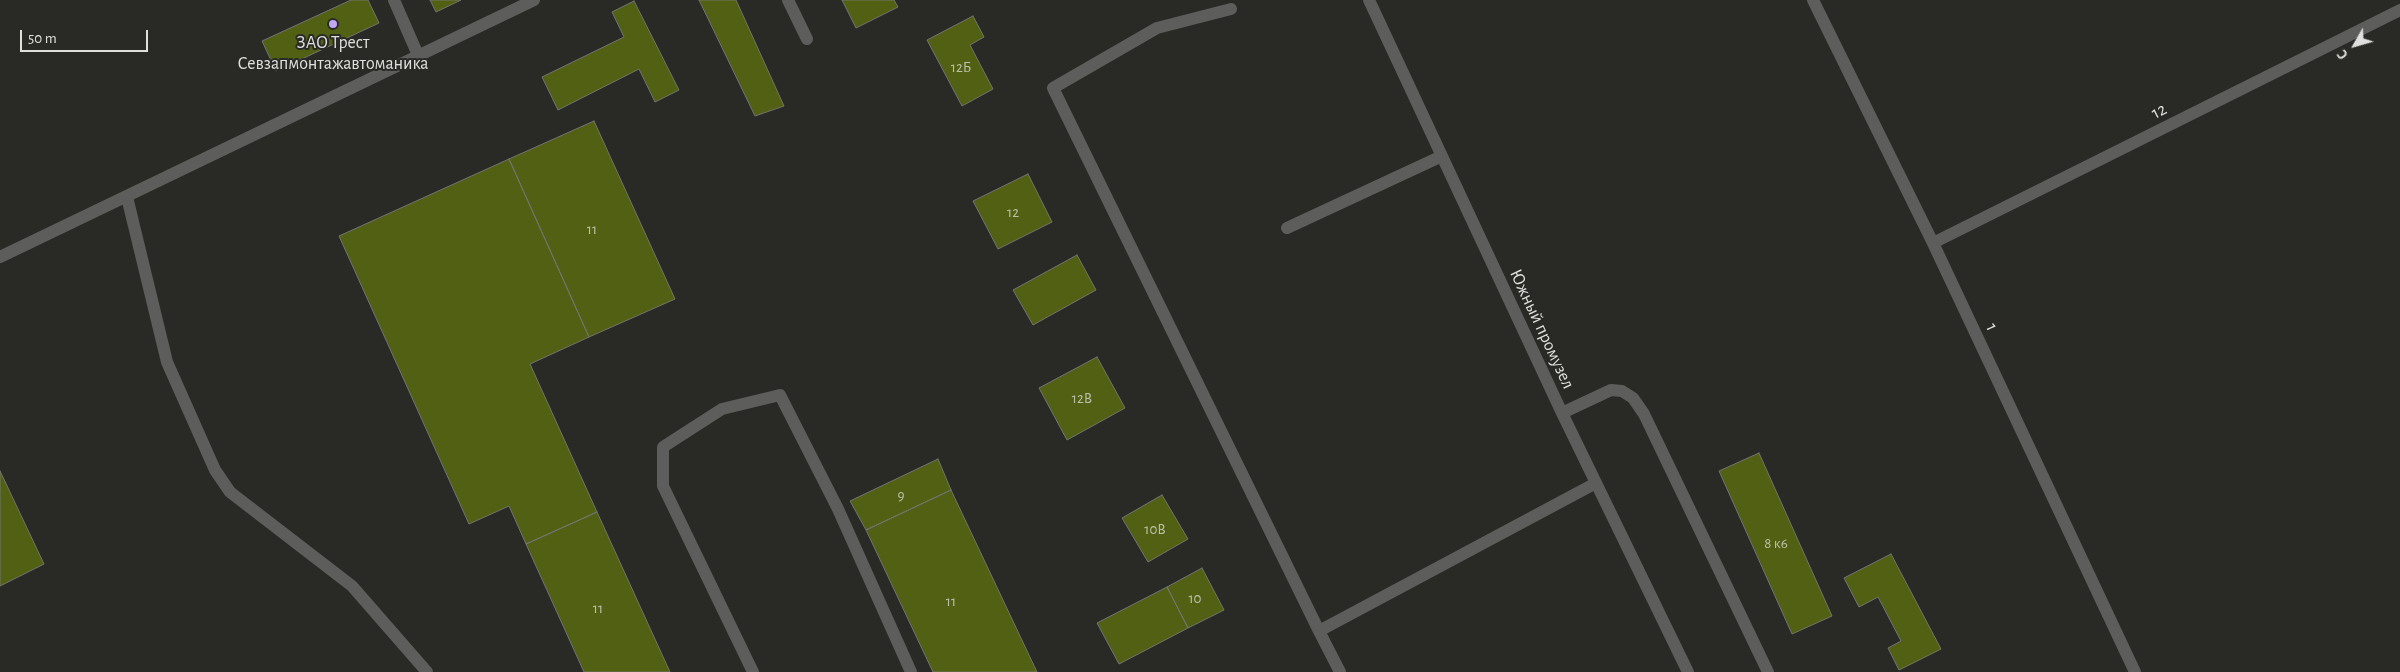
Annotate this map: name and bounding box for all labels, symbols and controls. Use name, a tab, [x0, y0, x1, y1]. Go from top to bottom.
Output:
marker: ЗАО Трест Севзапмонтажавтоманика	[327, 18, 339, 30]
scale bar	[22, 20, 150, 52]
north arrow	[2330, 20, 2380, 70]
text: 50 m	[28, 31, 57, 46]
place label: ЗАО Трест Севзапмонтажавтоманика	[237, 32, 429, 74]
text: С	[2335, 47, 2351, 62]
house number: 12Б	[951, 58, 971, 76]
street label: 12	[2148, 98, 2170, 124]
house number: 12	[1007, 203, 1019, 221]
house number: 11	[587, 220, 597, 238]
street label: Южный промузел	[1505, 266, 1579, 392]
street label: 1	[1981, 320, 2003, 334]
house number: 12В	[1072, 389, 1092, 407]
house number: 9	[897, 486, 905, 504]
house number: 10В	[1144, 520, 1166, 538]
house number: 8 к6	[1764, 534, 1788, 552]
house number: 10	[1188, 589, 1202, 607]
house number: 11	[946, 592, 956, 610]
house number: 11	[593, 599, 603, 617]

